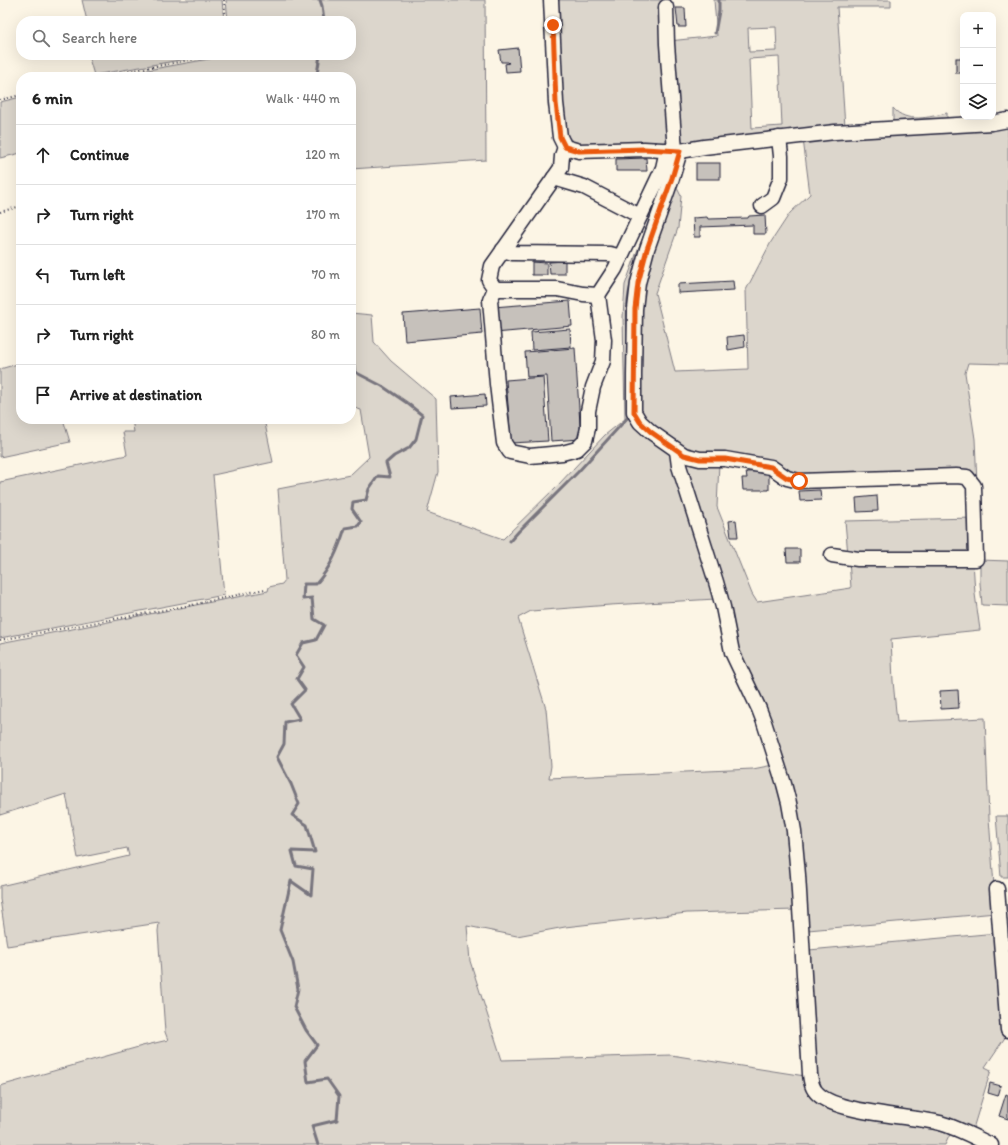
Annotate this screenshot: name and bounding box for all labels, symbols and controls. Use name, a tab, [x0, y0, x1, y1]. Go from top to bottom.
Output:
map controls	[960, 12, 996, 120]
button: +	[960, 12, 996, 48]
search box	[16, 16, 356, 60]
route end	[544, 16, 562, 34]
icon: search	[30, 27, 52, 49]
text: Search here	[62, 29, 137, 47]
button: −	[960, 48, 996, 84]
button: layers	[960, 84, 996, 120]
text: 6 min	[32, 88, 73, 108]
text: Walk · 440 m	[266, 91, 340, 106]
icon: ahead	[32, 144, 54, 166]
text: Continue	[70, 146, 129, 164]
text: 120 m	[305, 147, 340, 162]
icon: right	[32, 204, 54, 226]
text: Turn right	[70, 206, 134, 224]
text: 170 m	[306, 207, 340, 222]
icon: left	[32, 264, 54, 286]
text: Turn left	[70, 266, 125, 284]
text: 70 m	[312, 267, 340, 282]
icon: right	[32, 324, 54, 346]
text: Turn right	[70, 326, 134, 344]
text: 80 m	[311, 327, 340, 342]
icon: arrive	[32, 384, 54, 406]
text: Arrive at destination	[70, 386, 202, 404]
route start	[790, 472, 808, 490]

